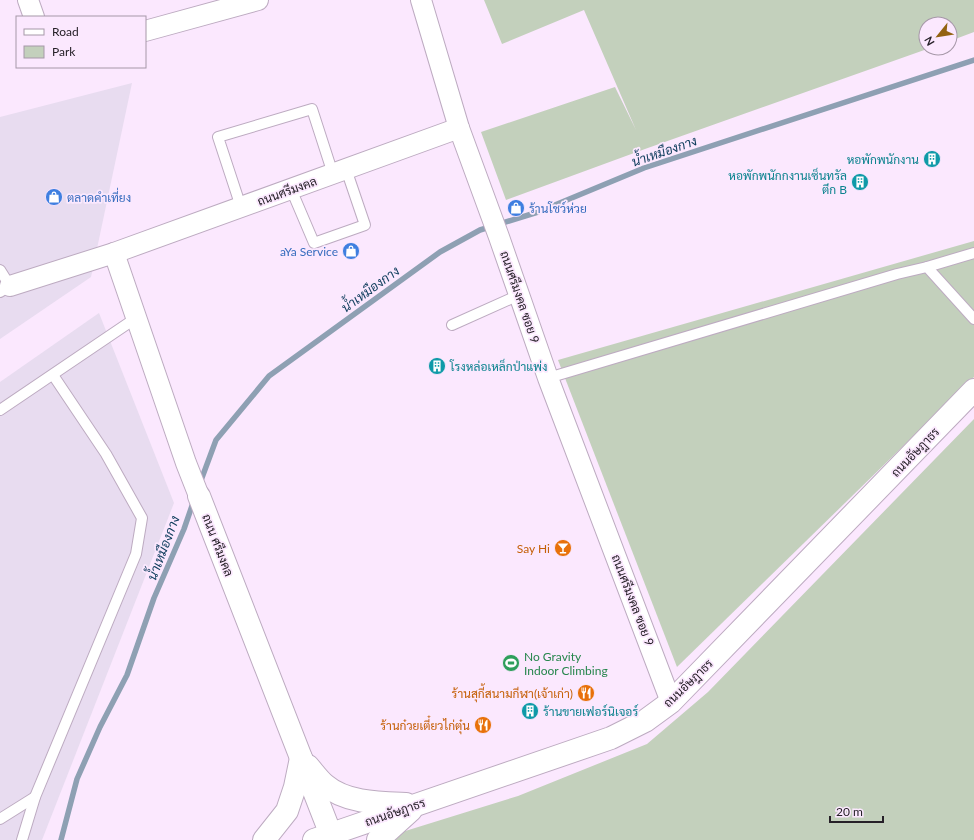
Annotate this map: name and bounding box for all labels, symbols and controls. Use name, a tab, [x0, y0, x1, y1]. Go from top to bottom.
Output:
legend	[16, 16, 146, 68]
north arrow	[918, 16, 958, 56]
text: Road	[52, 24, 79, 39]
text: N	[921, 34, 937, 48]
text: Park	[52, 44, 76, 59]
water label: น้ำเหมืองกาง	[628, 129, 699, 170]
building icon: หอพักพนักงาน	[922, 149, 942, 169]
place label: หอพักพนักงาน	[847, 152, 919, 167]
place label: หอพักพนักกงานเซ็นทรัล ตึก B	[728, 167, 847, 197]
building icon: หอพักพนักกงานเซ็นทรัล ตึก B	[850, 172, 870, 192]
street label: ถนนศรีมงคล	[255, 173, 319, 209]
shop icon: ตลาดคำเที่ยง	[44, 187, 64, 207]
place label: ตลาดคำเที่ยง	[67, 187, 131, 205]
shop icon: ร้านโชว์ห่วย	[506, 198, 526, 218]
place label: ร้านโชว์ห่วย	[529, 201, 587, 216]
shop icon: aYa Service	[341, 241, 361, 261]
place label: aYa Service	[280, 244, 338, 259]
street label: ถนนศรีมงคล ซอย 9	[497, 249, 543, 345]
water label: น้ำเหมืองกาง	[335, 259, 402, 315]
building icon: โรงหล่อเหล็กป่าแพ่ง	[427, 356, 447, 376]
place label: โรงหล่อเหล็กป่าแพ่ง	[449, 358, 547, 374]
street label: ถนนอัษฎาธร	[888, 424, 943, 481]
water label: น้ำเหมืองกาง	[140, 512, 183, 583]
street label: ถนน ศรีมงคล	[199, 512, 237, 578]
bar icon: Say Hi	[553, 538, 573, 558]
place label: Say Hi	[517, 541, 550, 556]
street label: ถนนศรีมงคล ซอย 9	[609, 552, 657, 648]
place label: No Gravity Indoor Climbing	[524, 649, 608, 678]
sports icon: No Gravity Indoor Climbing	[501, 653, 521, 673]
street label: ถนนอัษฎาธร	[660, 656, 717, 711]
place label: ร้านสุกี้สนามกีฬา(เจ้าเก่า)	[452, 683, 573, 703]
restaurant icon: ร้านสุกี้สนามกีฬา(เจ้าเก่า)	[576, 683, 596, 703]
building icon: ร้านขายเฟอร์นิเจอร์	[520, 701, 540, 721]
place label: ร้านขายเฟอร์นิเจอร์	[543, 704, 638, 719]
place label: ร้านก๋วยเตี๋ยวไก่ตุ๋น	[380, 715, 470, 735]
restaurant icon: ร้านก๋วยเตี๋ยวไก่ตุ๋น	[473, 715, 493, 735]
street label: ถนนอัษฎาธร	[363, 795, 428, 830]
scale bar	[830, 798, 883, 824]
text: 20 m	[836, 804, 863, 819]

